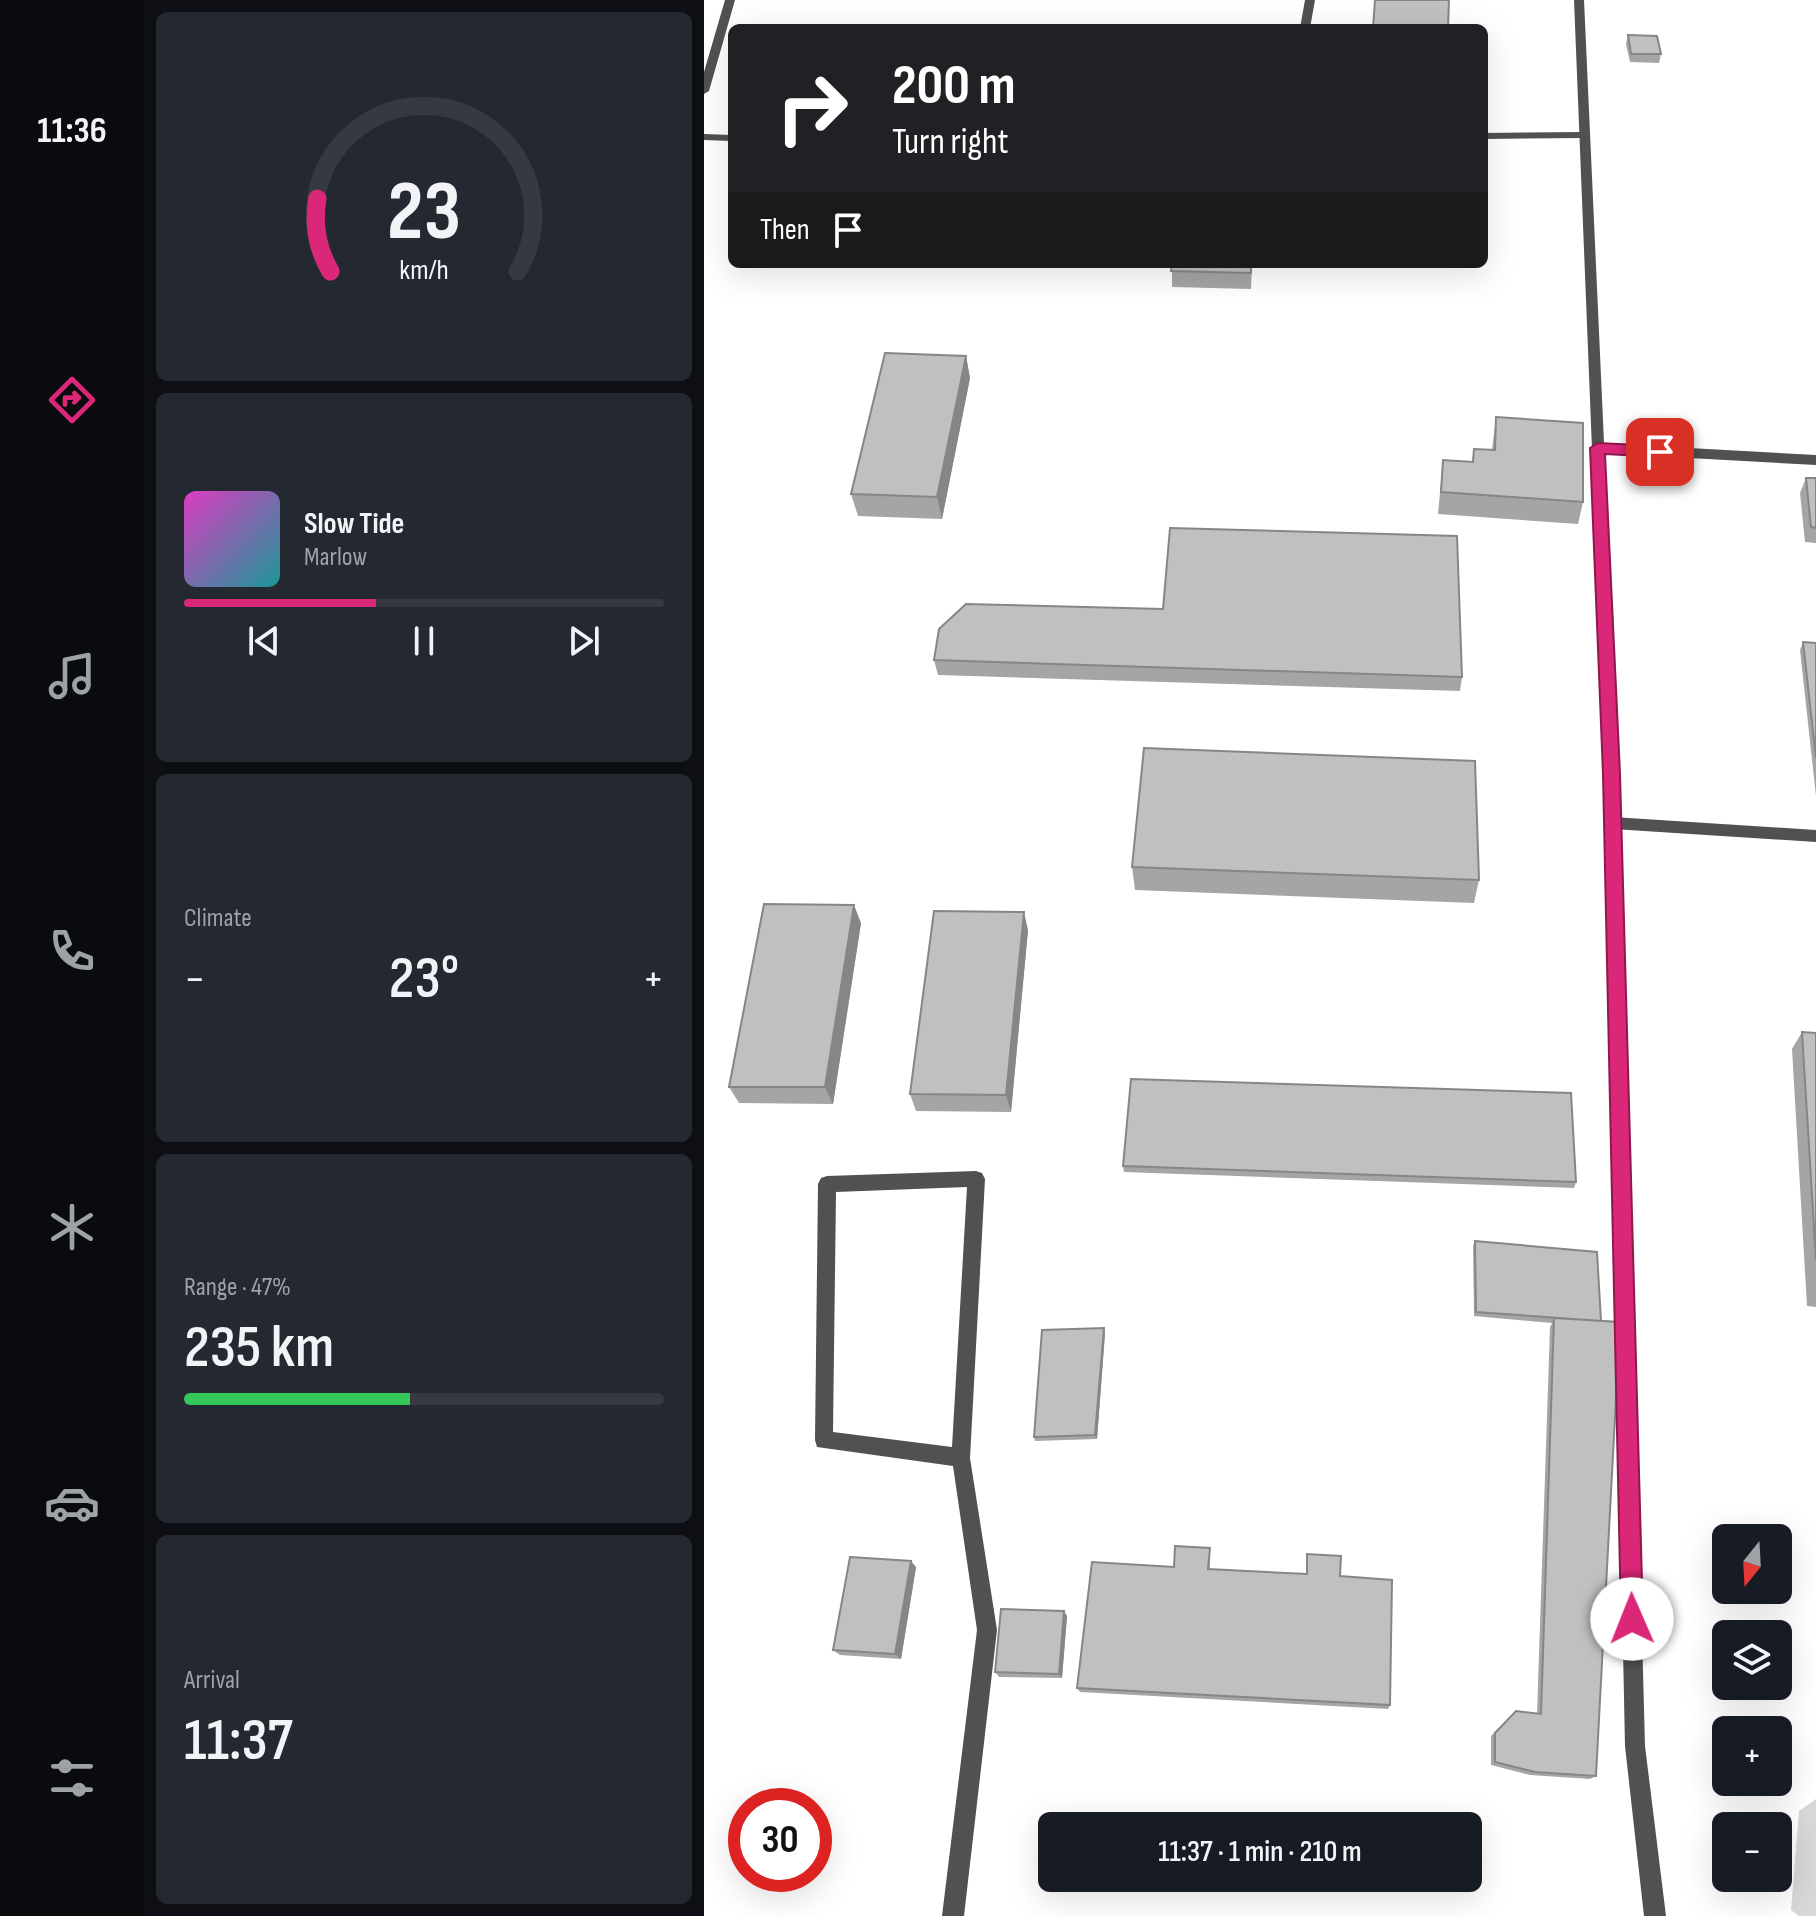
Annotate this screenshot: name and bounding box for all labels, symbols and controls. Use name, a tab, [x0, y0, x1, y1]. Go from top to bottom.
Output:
text: 200 m	[892, 53, 1016, 120]
icon: right	[760, 56, 864, 160]
text: 11:36	[37, 110, 107, 153]
text: Turn right	[892, 121, 1009, 164]
text: 23	[387, 163, 461, 263]
icon: arrive	[826, 208, 870, 252]
text: Then	[760, 212, 810, 248]
text: km/h	[399, 254, 449, 289]
icon: directions	[44, 372, 100, 428]
pin	[1626, 418, 1694, 486]
icon: arrive	[1638, 430, 1682, 474]
text: Slow Tide	[304, 506, 404, 542]
text: Marlow	[304, 542, 367, 573]
icon: previous	[242, 619, 286, 663]
icon: pause	[402, 619, 446, 663]
icon: next	[562, 619, 606, 663]
icon: music	[44, 648, 100, 704]
text: Climate	[184, 903, 252, 934]
icon: phone	[44, 923, 100, 979]
text: 23°	[389, 943, 459, 1015]
text: −	[184, 953, 206, 1006]
text: +	[642, 953, 664, 1006]
icon: climate	[44, 1199, 100, 1255]
text: Range · 47%	[184, 1272, 291, 1303]
text: 235 km	[184, 1312, 334, 1384]
icon: car	[44, 1475, 100, 1531]
north arrow	[1712, 1524, 1792, 1604]
map controls	[1712, 1524, 1792, 1892]
position arrow	[1590, 1577, 1674, 1661]
button: layers	[1712, 1620, 1792, 1700]
text: Arrival	[184, 1665, 240, 1696]
text: 11:37	[184, 1705, 293, 1777]
button: +	[1712, 1716, 1792, 1796]
icon: filters	[44, 1750, 100, 1806]
speed limit sign: 30	[728, 1788, 832, 1892]
button: −	[1712, 1812, 1792, 1892]
text: 11:37 · 1 min · 210 m	[1158, 1834, 1362, 1870]

